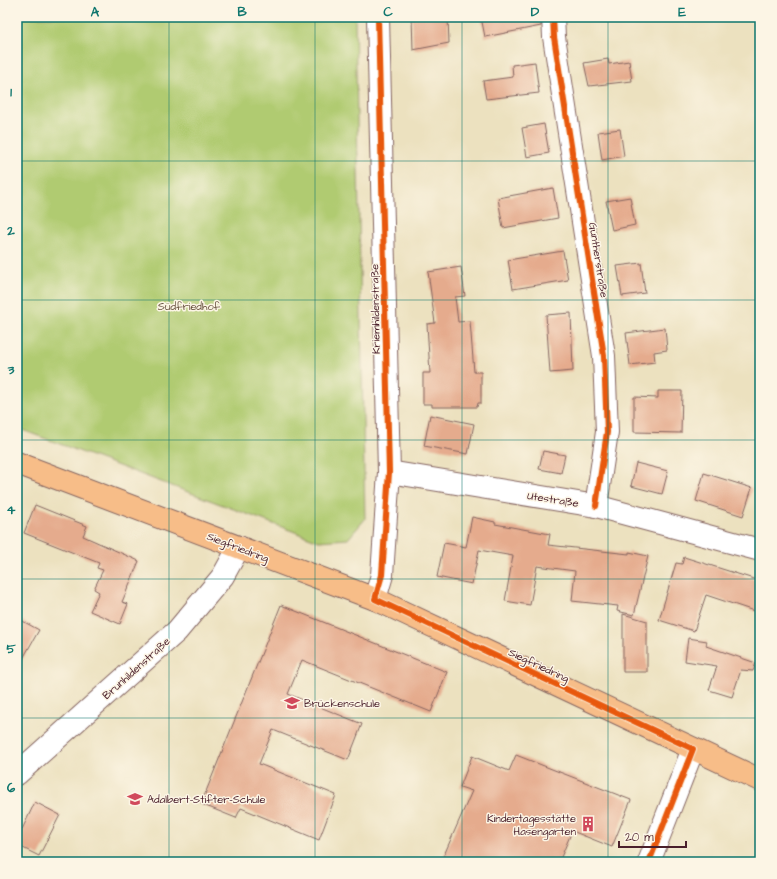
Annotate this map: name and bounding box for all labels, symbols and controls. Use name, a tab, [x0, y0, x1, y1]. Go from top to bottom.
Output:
text: A	[91, 3, 100, 21]
text: B	[237, 3, 247, 21]
text: C	[383, 3, 393, 21]
text: D	[531, 3, 540, 21]
text: E	[678, 3, 686, 21]
text: 1	[10, 83, 12, 101]
street label: Guntherstraße	[585, 221, 612, 299]
text: 2	[6, 222, 15, 240]
street label: Kriemhildenstraße	[367, 264, 384, 354]
park label: Südfriedhof	[158, 299, 221, 314]
text: 3	[7, 361, 15, 379]
street label: Utestraße	[526, 488, 580, 511]
text: 4	[7, 501, 16, 519]
street label: Siegfriedring	[204, 529, 271, 567]
street label: Brunhildenstraße	[99, 634, 173, 703]
text: 5	[6, 640, 16, 658]
street label: Siegfriedring	[506, 645, 572, 687]
school or university icon: Brückenschule	[283, 694, 301, 712]
place label: Brückenschule	[304, 696, 380, 711]
text: 6	[7, 779, 16, 797]
school or university icon: Adalbert-Stifter-Schule	[126, 790, 144, 808]
place label: Adalbert-Stifter-Schule	[147, 792, 265, 807]
place label: Kindertagesstätte Hasengarten	[487, 811, 576, 840]
building icon: Kindertagesstätte Hasengarten	[579, 815, 597, 833]
scale bar	[619, 823, 686, 849]
text: 20 m	[625, 829, 654, 846]

